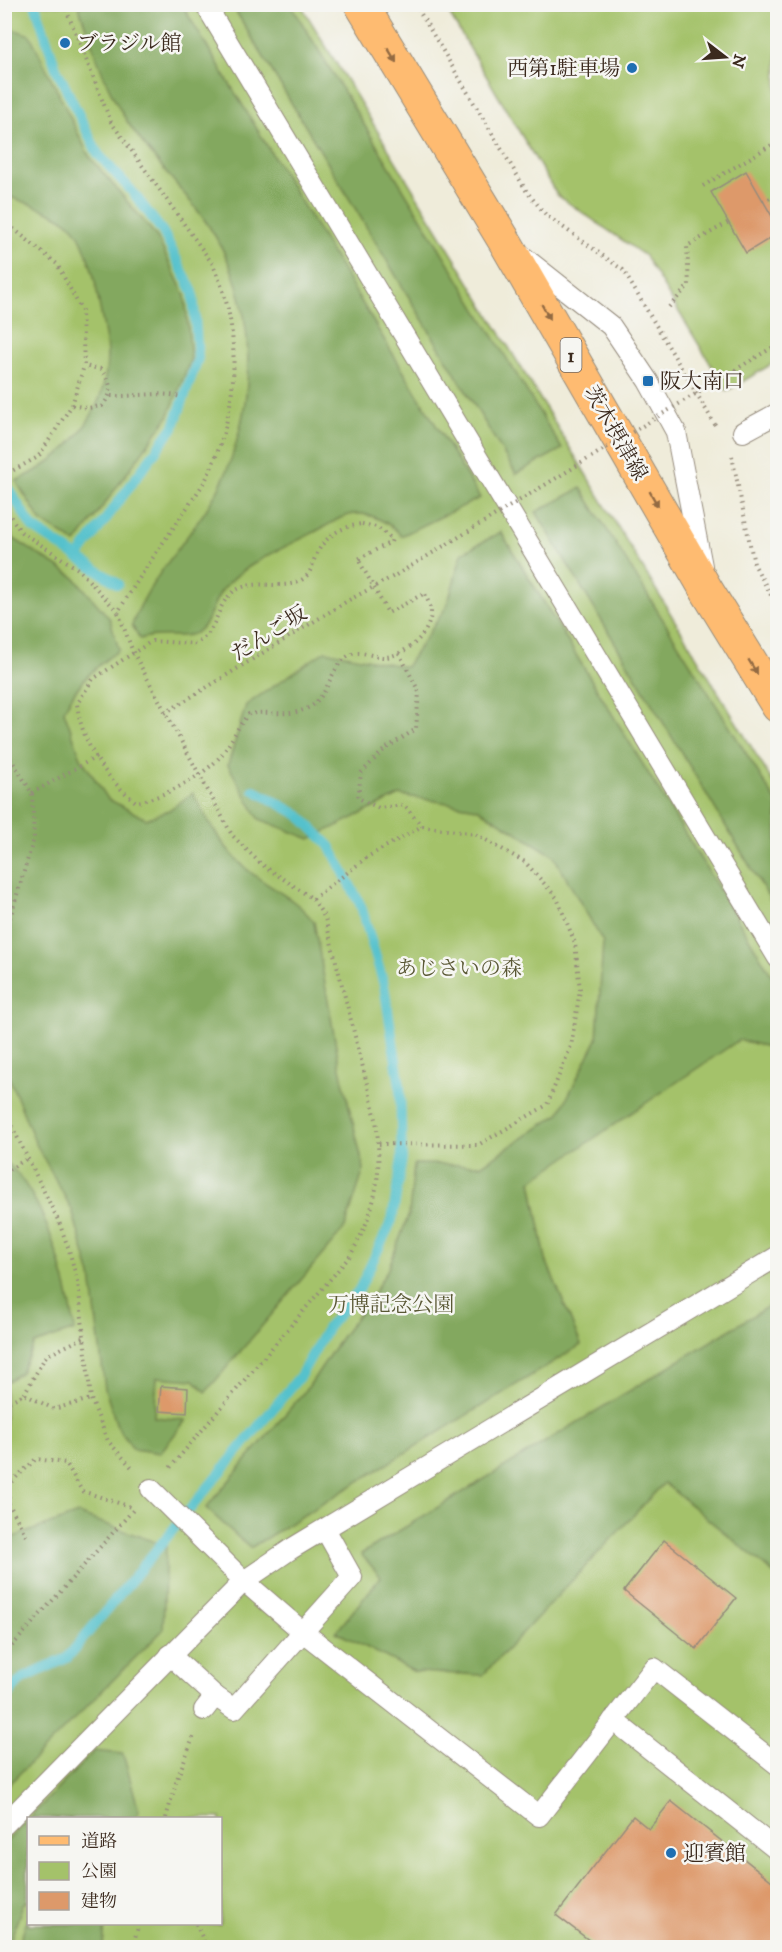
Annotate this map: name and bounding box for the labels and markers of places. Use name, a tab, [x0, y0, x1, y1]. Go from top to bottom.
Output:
place label: ブラジル館	[77, 31, 181, 57]
marker: ブラジル館	[58, 36, 72, 50]
place label: 西第1駐車場	[507, 56, 620, 82]
marker: 西第1駐車場	[625, 61, 639, 75]
place label: 阪大南口	[660, 369, 744, 395]
marker: 阪大南口	[641, 374, 655, 388]
place label: 迎賓館	[683, 1841, 746, 1867]
marker: 迎賓館	[664, 1846, 678, 1860]

